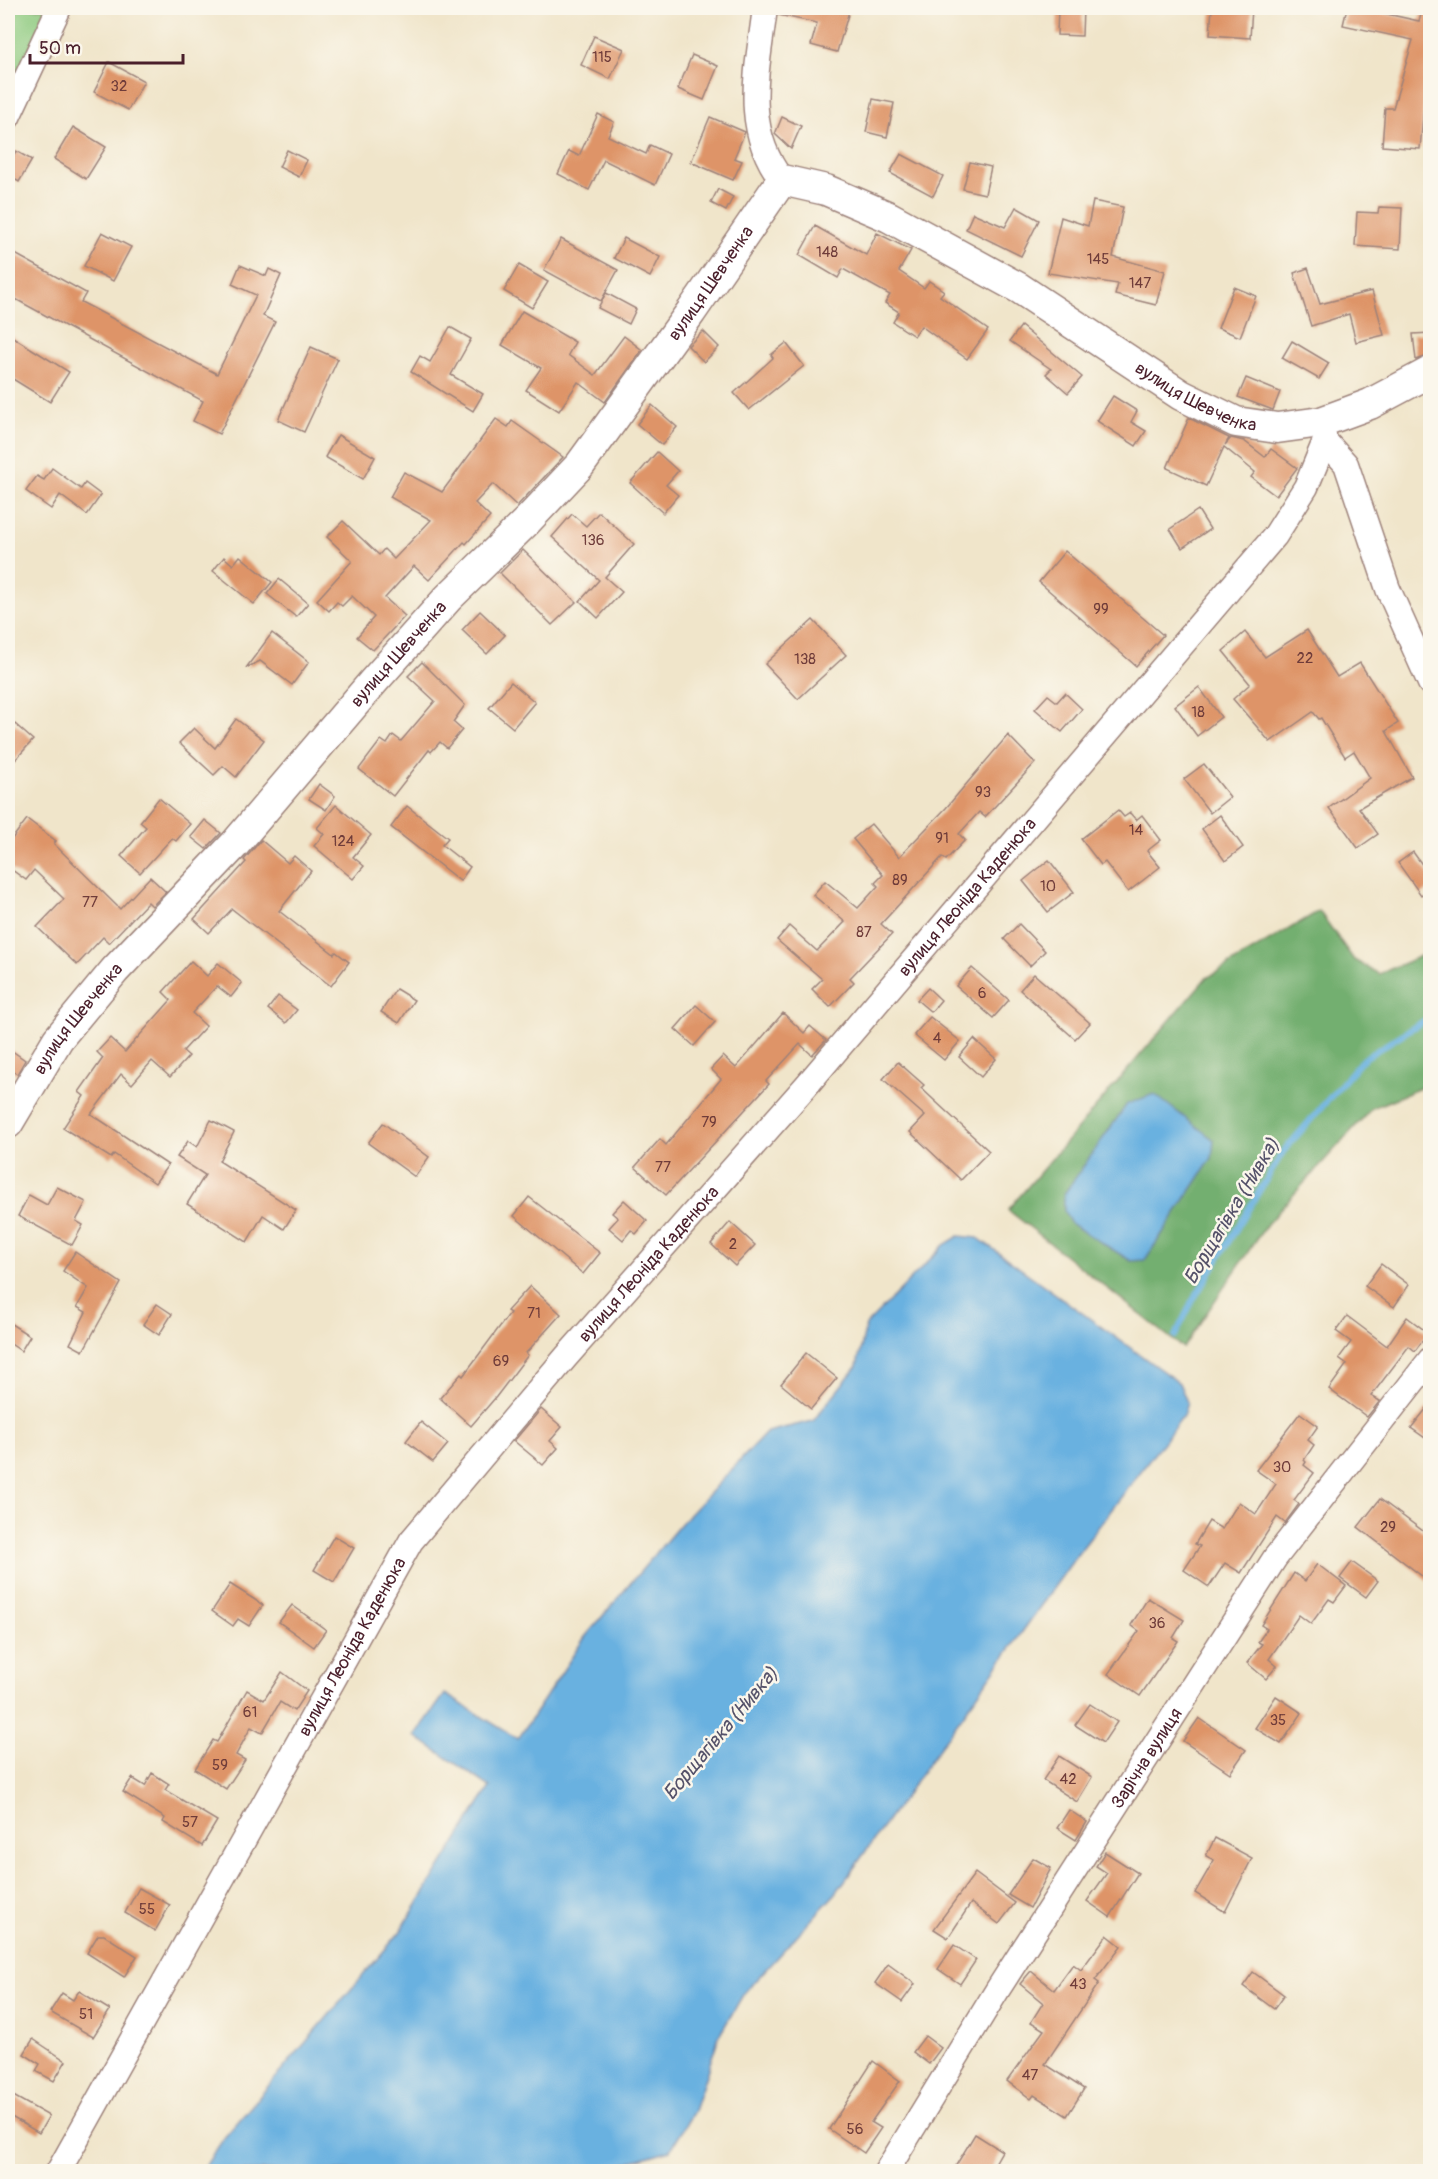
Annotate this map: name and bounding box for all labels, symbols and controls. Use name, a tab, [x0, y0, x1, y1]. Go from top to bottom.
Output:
scale bar	[30, 27, 183, 65]
text: 50 m	[39, 37, 81, 60]
house number: 115	[592, 48, 612, 67]
house number: 32	[111, 77, 127, 96]
street label: вулиця Шевченка	[663, 222, 759, 345]
house number: 148	[816, 243, 838, 262]
house number: 145	[1087, 250, 1109, 269]
house number: 147	[1129, 274, 1151, 293]
street label: вулиця Шевченка	[1130, 357, 1258, 437]
house number: 136	[582, 531, 604, 550]
street label: вулиця Шевченка	[346, 596, 452, 712]
house number: 99	[1093, 600, 1109, 619]
house number: 22	[1297, 649, 1313, 668]
house number: 138	[794, 650, 816, 669]
house number: 18	[1191, 703, 1205, 722]
house number: 93	[975, 783, 991, 802]
street label: вулиця Леоніда Каденюка	[893, 813, 1042, 981]
house number: 14	[1129, 821, 1144, 840]
house number: 91	[935, 829, 949, 848]
house number: 124	[332, 832, 355, 851]
house number: 89	[892, 871, 908, 890]
house number: 10	[1040, 877, 1056, 896]
house number: 77	[82, 893, 98, 912]
house number: 87	[856, 923, 872, 942]
street label: вулиця Шевченка	[29, 958, 128, 1079]
house number: 6	[978, 984, 986, 1003]
house number: 4	[933, 1029, 942, 1048]
house number: 79	[701, 1113, 717, 1132]
water label: Борщагівка (Нивка)	[1178, 1133, 1285, 1289]
house number: 77	[655, 1158, 671, 1177]
street label: вулиця Леоніда Каденюка	[573, 1181, 724, 1347]
house number: 2	[729, 1235, 737, 1254]
house number: 71	[527, 1304, 541, 1323]
house number: 69	[493, 1352, 509, 1371]
house number: 30	[1273, 1458, 1291, 1477]
house number: 29	[1380, 1518, 1396, 1537]
street label: вулиця Леоніда Каденюка	[293, 1553, 412, 1740]
house number: 36	[1148, 1614, 1166, 1633]
water label: Борщагівка (Нивка)	[657, 1661, 784, 1805]
house number: 61	[243, 1703, 257, 1722]
street label: Зарічна вулиця	[1106, 1704, 1188, 1813]
house number: 35	[1270, 1711, 1286, 1730]
house number: 59	[212, 1756, 228, 1775]
house number: 42	[1059, 1770, 1077, 1789]
house number: 57	[182, 1813, 198, 1832]
house number: 55	[139, 1900, 155, 1919]
house number: 43	[1069, 1975, 1087, 1994]
house number: 51	[79, 2005, 93, 2024]
house number: 47	[1022, 2066, 1038, 2085]
house number: 56	[847, 2120, 863, 2139]

